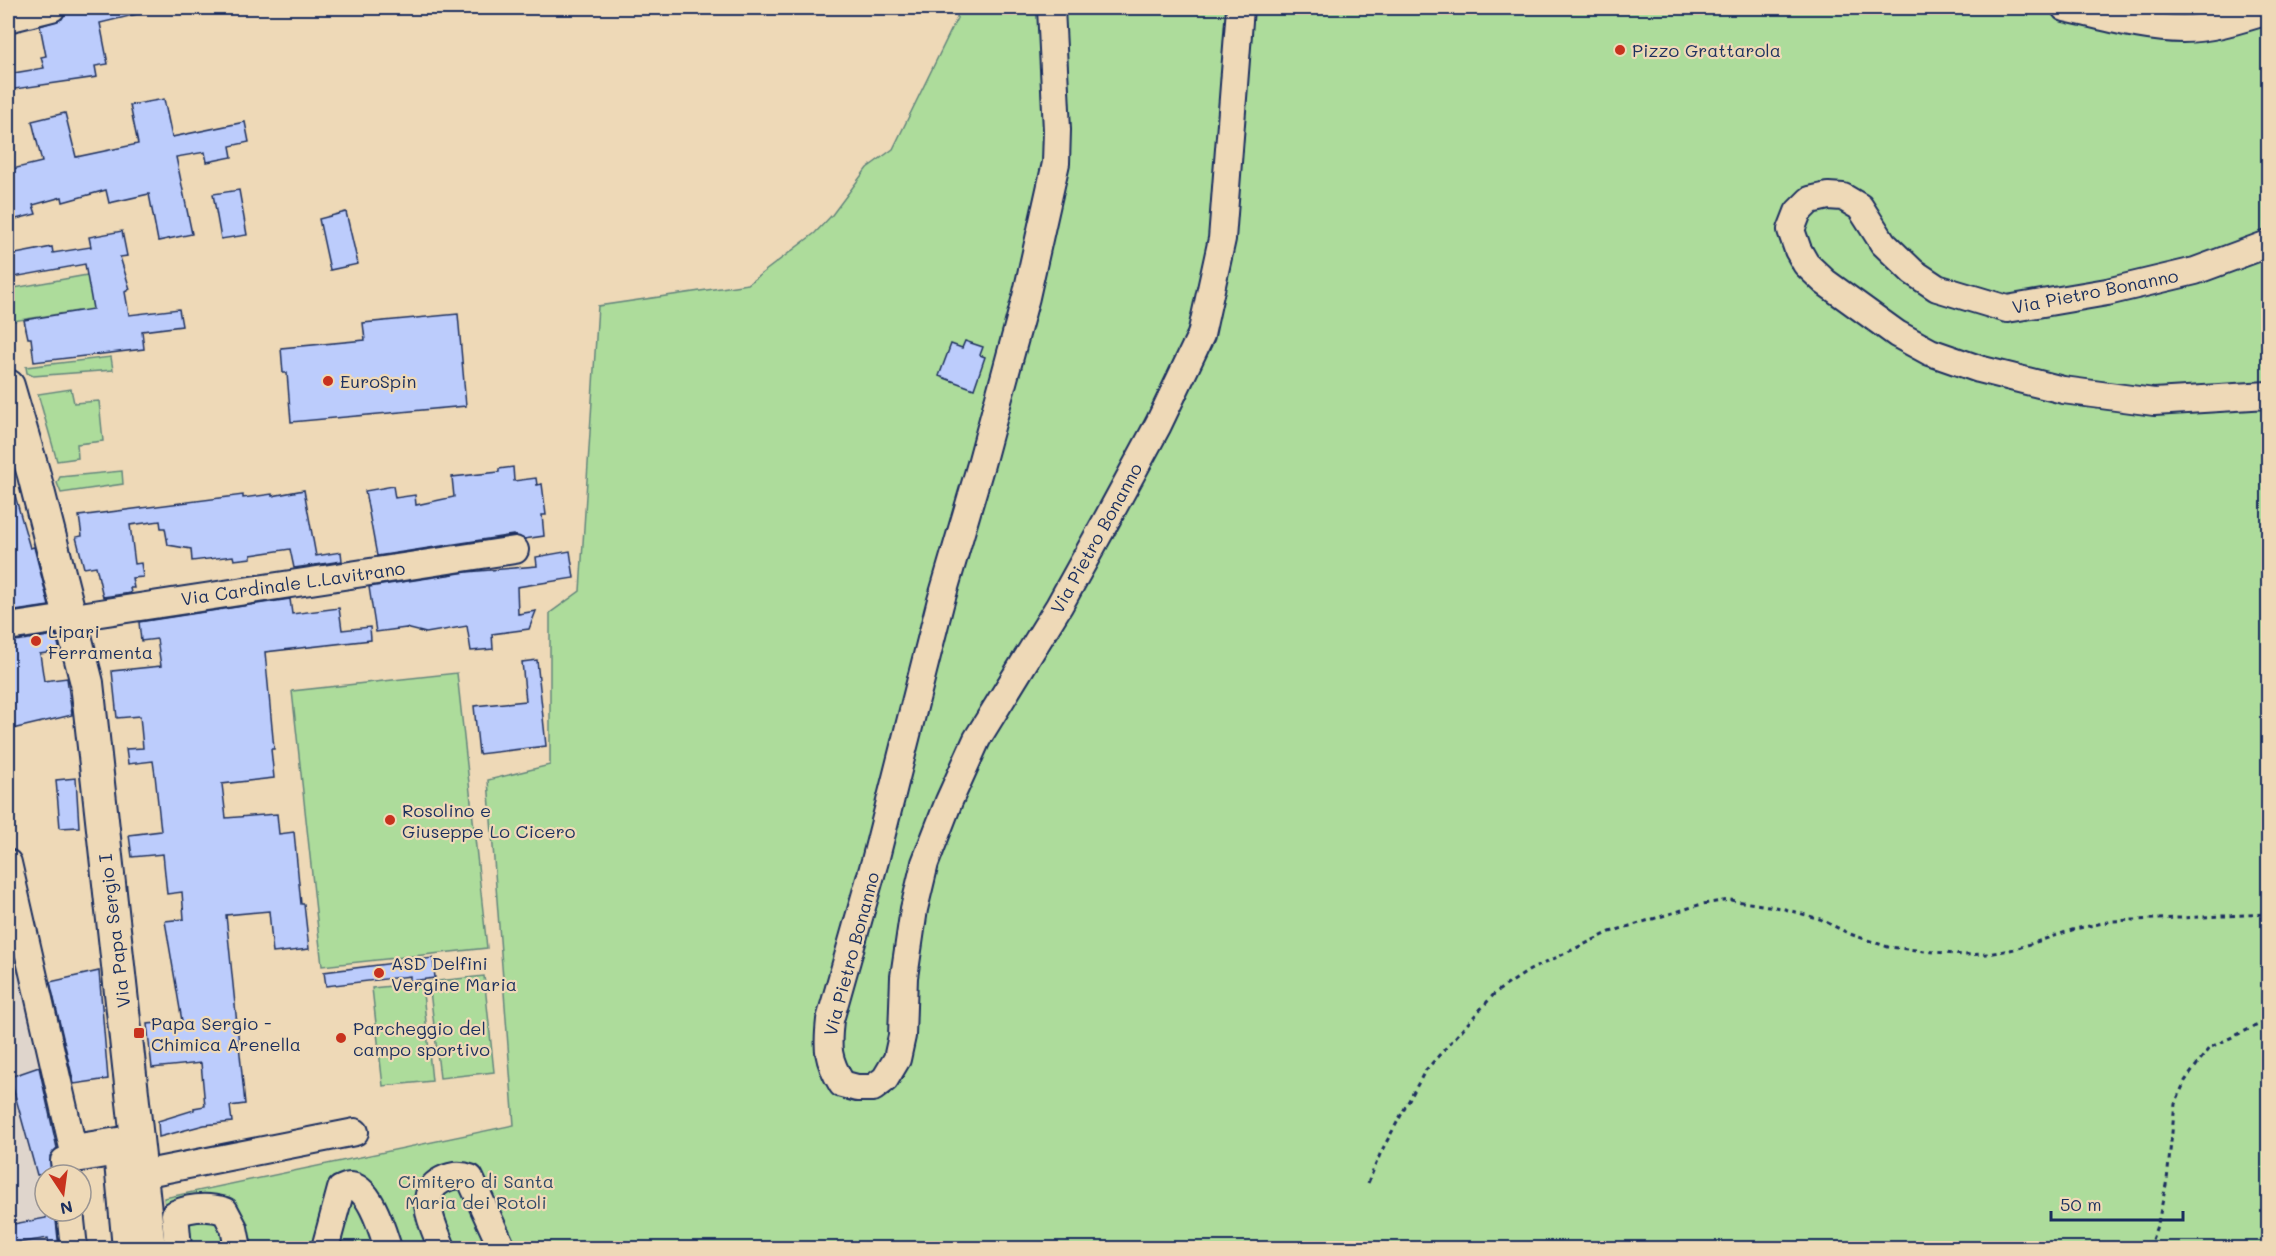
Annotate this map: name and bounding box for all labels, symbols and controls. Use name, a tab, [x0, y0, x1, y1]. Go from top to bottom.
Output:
place label: Pizzo Grattarola	[1632, 38, 1781, 62]
marker: Pizzo Grattarola	[1613, 43, 1627, 57]
street label: Via Pietro Bonanno	[2010, 263, 2180, 319]
place label: EuroSpin	[340, 369, 417, 393]
marker: EuroSpin	[321, 374, 335, 388]
street label: Via Pietro Bonanno	[1045, 458, 1148, 618]
street label: Via Cardinale L.Lavitrano	[179, 555, 407, 611]
place label: Lipari Ferramenta	[48, 619, 153, 664]
marker: Lipari Ferramenta	[29, 634, 43, 648]
place label: Rosolino e Giuseppe Lo Cicero	[402, 798, 576, 843]
marker: Rosolino e Giuseppe Lo Cicero	[383, 813, 397, 827]
street label: Via Papa Sergio I	[93, 853, 135, 1009]
street label: Via Pietro Bonanno	[818, 869, 885, 1039]
place label: ASD Delfini Vergine Maria	[391, 951, 517, 996]
marker: ASD Delfini Vergine Maria	[372, 966, 386, 980]
place label: Papa Sergio - Chimica Arenella	[151, 1011, 301, 1056]
place label: Parcheggio del campo sportivo	[353, 1016, 490, 1061]
marker: Papa Sergio - Chimica Arenella	[132, 1026, 146, 1040]
marker: Parcheggio del campo sportivo	[334, 1031, 348, 1045]
north arrow	[33, 1163, 93, 1223]
park label: Cimitero di Santa Maria dei Rotoli	[398, 1169, 554, 1214]
scale bar	[2051, 1184, 2183, 1222]
text: 50 m	[2060, 1192, 2102, 1216]
text: N	[58, 1197, 75, 1220]

